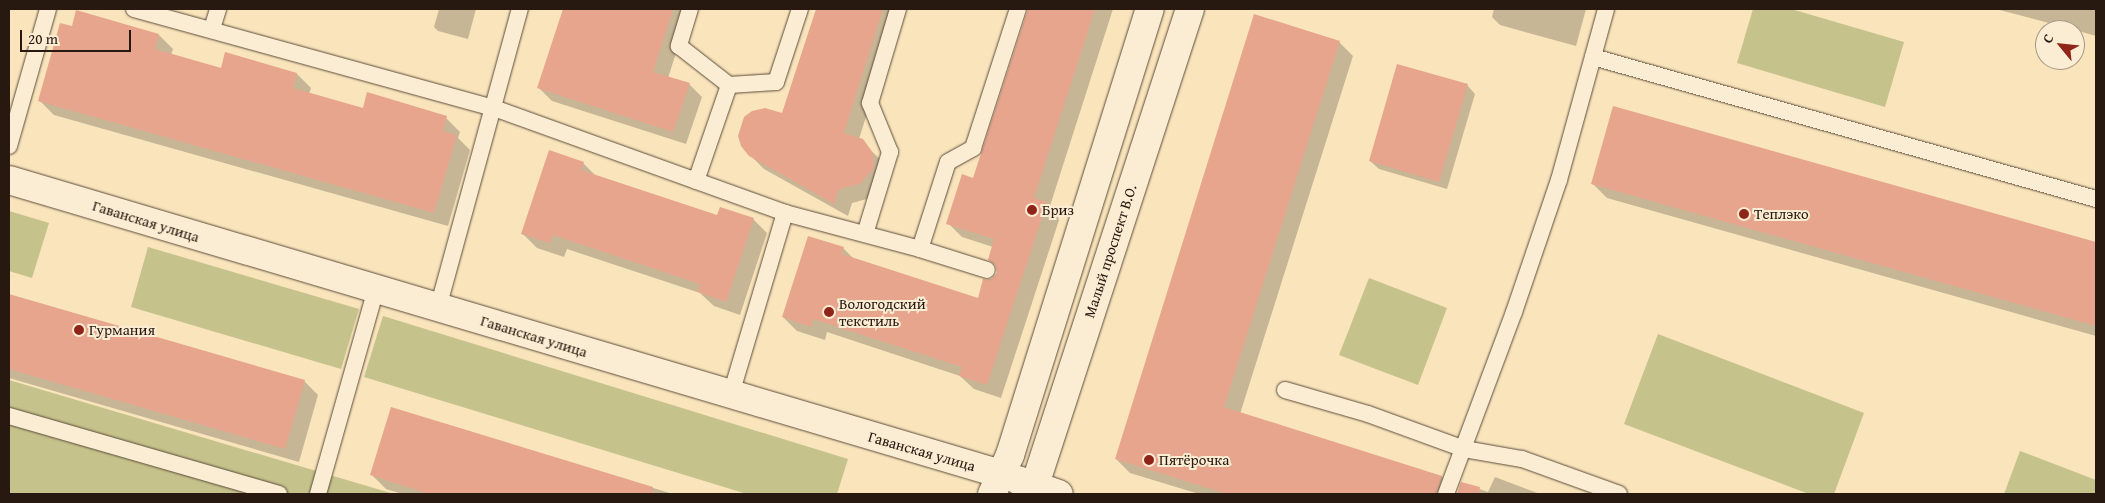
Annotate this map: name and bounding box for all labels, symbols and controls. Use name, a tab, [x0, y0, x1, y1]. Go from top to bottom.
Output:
scale bar	[22, 20, 134, 52]
north arrow	[2035, 20, 2085, 70]
text: 20 m	[28, 28, 58, 49]
text: С	[2037, 30, 2058, 47]
street label: Малый проспект В.О.	[1080, 182, 1140, 320]
street label: Гаванская улица	[90, 196, 202, 246]
place label: Бриз	[1042, 201, 1074, 219]
marker: Бриз	[1026, 204, 1038, 216]
place label: Теплэко	[1754, 205, 1809, 223]
marker: Теплэко	[1738, 208, 1750, 220]
place label: Вологодский текстиль	[839, 294, 926, 329]
marker: Вологодский текстиль	[823, 306, 835, 318]
street label: Гаванская улица	[478, 311, 590, 361]
place label: Гурмания	[89, 321, 155, 339]
marker: Гурмания	[73, 324, 85, 336]
street label: Гаванская улица	[866, 427, 978, 475]
place label: Пятёрочка	[1159, 451, 1229, 469]
marker: Пятёрочка	[1143, 454, 1155, 466]

